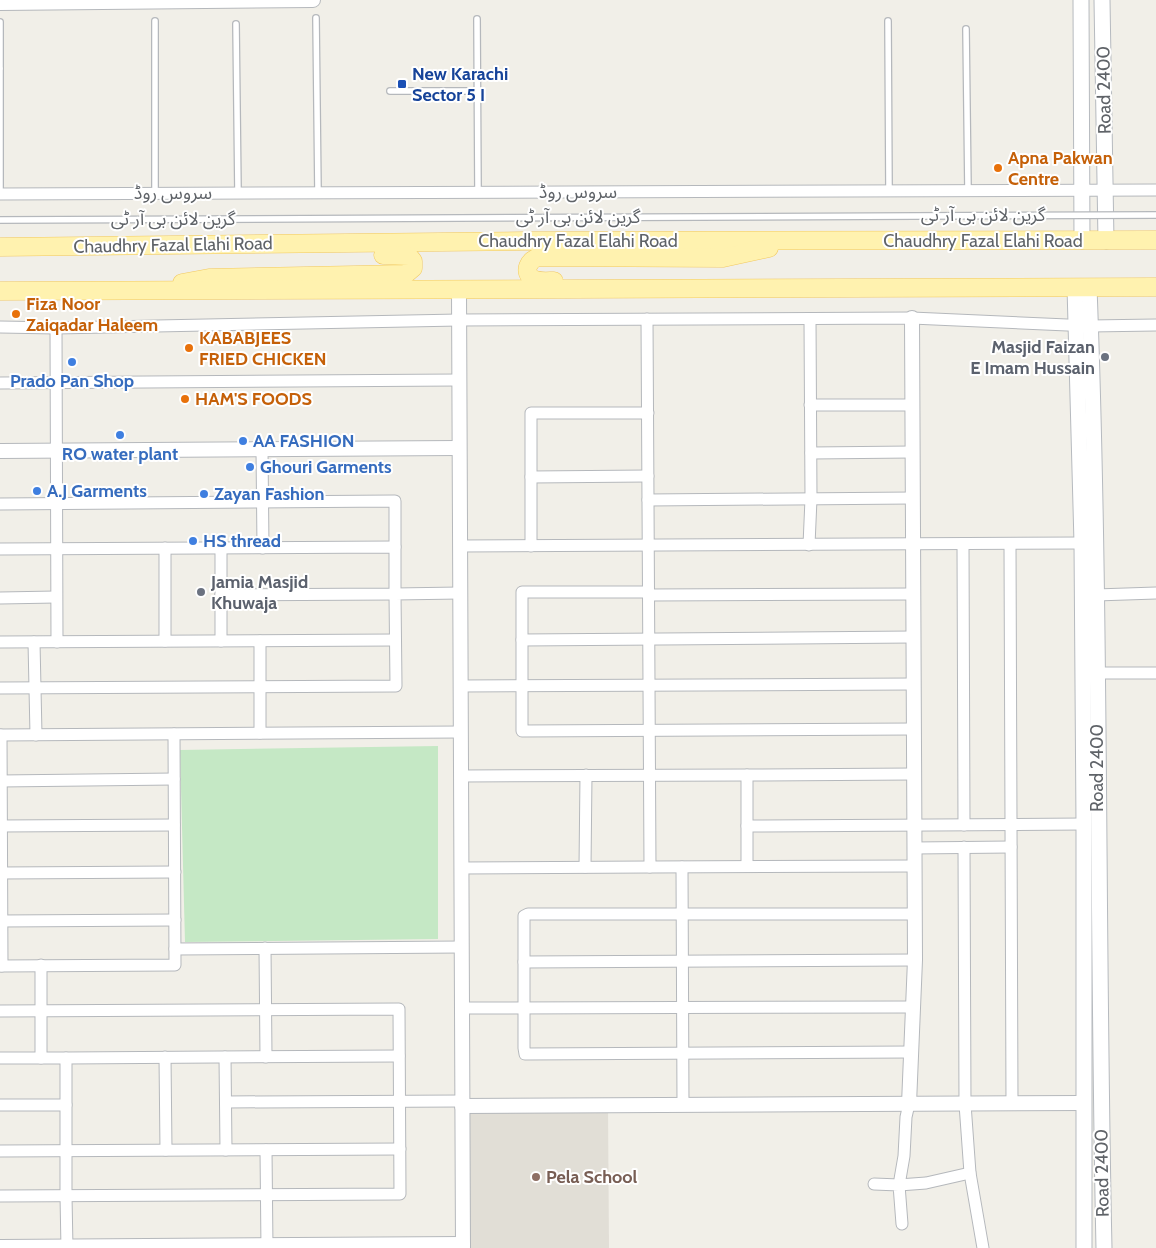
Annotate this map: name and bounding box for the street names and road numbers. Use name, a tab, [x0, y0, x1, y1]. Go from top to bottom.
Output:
street label: Road 2400	[1092, 46, 1116, 134]
street label: سروس روڈ	[539, 181, 617, 203]
street label: سروس روڈ	[134, 182, 212, 204]
street label: گرین لائن بی آر ٹی	[921, 204, 1046, 226]
street label: گرین لائن بی آر ٹی	[516, 206, 641, 228]
street label: گرین لائن بی آر ٹی	[111, 208, 236, 230]
street label: Chaudhry Fazal Elahi Road	[478, 230, 678, 252]
street label: Chaudhry Fazal Elahi Road	[883, 230, 1083, 252]
street label: Chaudhry Fazal Elahi Road	[73, 232, 273, 258]
street label: Road 2400	[1086, 724, 1108, 812]
street label: Road 2400	[1090, 1129, 1114, 1217]

